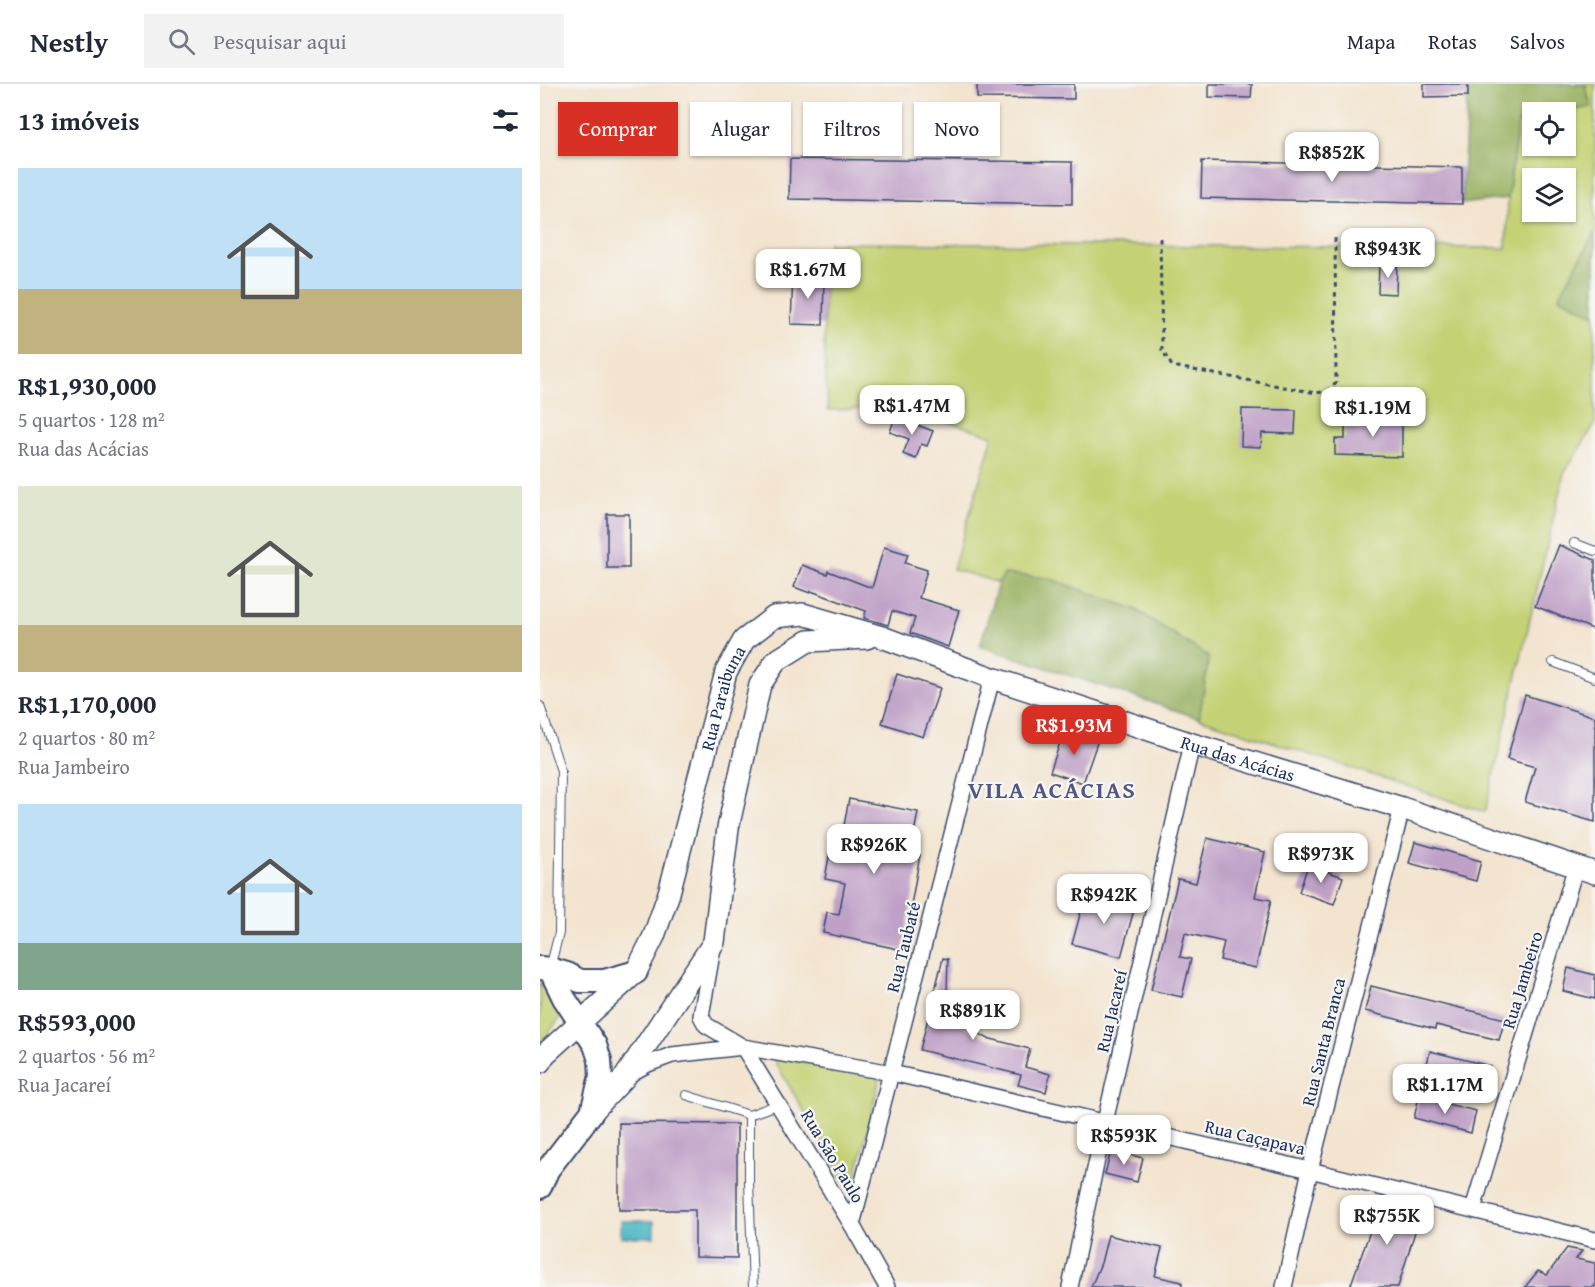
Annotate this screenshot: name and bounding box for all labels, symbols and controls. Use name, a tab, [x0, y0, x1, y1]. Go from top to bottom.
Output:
search box	[144, 14, 564, 68]
text: Nestly	[30, 21, 108, 62]
icon: search	[165, 25, 198, 58]
text: Pesquisar aqui	[213, 25, 347, 57]
text: Mapa	[1347, 26, 1395, 57]
text: Rotas	[1428, 26, 1477, 57]
text: Salvos	[1510, 26, 1565, 57]
text: 13 imóveis	[18, 101, 140, 140]
chip: Comprar	[558, 102, 678, 156]
chip: Alugar	[690, 102, 791, 156]
chip: Filtros	[803, 102, 902, 156]
chip: Novo	[914, 102, 1000, 156]
map controls	[1522, 102, 1576, 222]
button: locate	[1522, 102, 1576, 156]
icon: filters	[489, 104, 522, 137]
pin: R$852K	[1283, 132, 1381, 183]
text: R$852K	[1299, 137, 1365, 166]
button: layers	[1522, 168, 1576, 222]
icon: home	[216, 207, 324, 315]
pin: R$943K	[1339, 228, 1437, 279]
text: R$943K	[1355, 233, 1421, 262]
pin: R$1.67M	[753, 249, 863, 300]
text: R$1.67M	[770, 254, 846, 283]
text: R$1,930,000	[18, 366, 157, 405]
pin: R$1.47M	[857, 385, 967, 436]
pin: R$1.19M	[1318, 387, 1428, 438]
text: R$1.47M	[874, 390, 950, 419]
text: R$1.19M	[1335, 392, 1411, 421]
text: 5 quartos · 128 m²	[18, 405, 165, 434]
text: Rua das Acácias	[18, 434, 149, 463]
icon: home	[216, 525, 324, 633]
street label: Rua Paraibuna	[693, 640, 752, 753]
text: R$1,170,000	[18, 684, 157, 723]
pin: R$1.93M	[1019, 705, 1129, 756]
text: R$1.93M	[1036, 710, 1112, 739]
text: 2 quartos · 80 m²	[18, 723, 155, 752]
street label: Rua das Acácias	[1177, 728, 1298, 788]
text: Rua Jambeiro	[18, 752, 130, 781]
district label: VILA ACÁCIAS	[968, 772, 1136, 807]
pin: R$926K	[825, 824, 923, 875]
text: R$926K	[841, 829, 907, 858]
pin: R$973K	[1272, 833, 1370, 884]
text: R$973K	[1288, 838, 1354, 867]
icon: home	[216, 843, 324, 951]
pin: R$942K	[1055, 874, 1153, 925]
text: R$942K	[1071, 879, 1137, 908]
street label: Rua Taubaté	[879, 899, 927, 995]
street label: Rua Jambeiro	[1494, 928, 1550, 1032]
street label: Rua Jacareí	[1088, 966, 1134, 1055]
street label: Rua Santa Branca	[1294, 975, 1352, 1109]
pin: R$891K	[924, 990, 1022, 1041]
text: R$891K	[940, 995, 1006, 1024]
text: R$593,000	[18, 1002, 136, 1041]
text: 2 quartos · 56 m²	[18, 1041, 155, 1070]
pin: R$1.17M	[1390, 1064, 1500, 1115]
text: R$1.17M	[1407, 1069, 1483, 1098]
text: Rua Jacareí	[18, 1070, 111, 1099]
street label: Rua São Paulo	[794, 1104, 872, 1208]
street label: Rua Caçapava	[1202, 1112, 1308, 1162]
pin: R$593K	[1075, 1115, 1173, 1166]
text: R$593K	[1091, 1120, 1157, 1149]
pin: R$755K	[1338, 1195, 1436, 1246]
text: R$755K	[1354, 1200, 1420, 1229]

